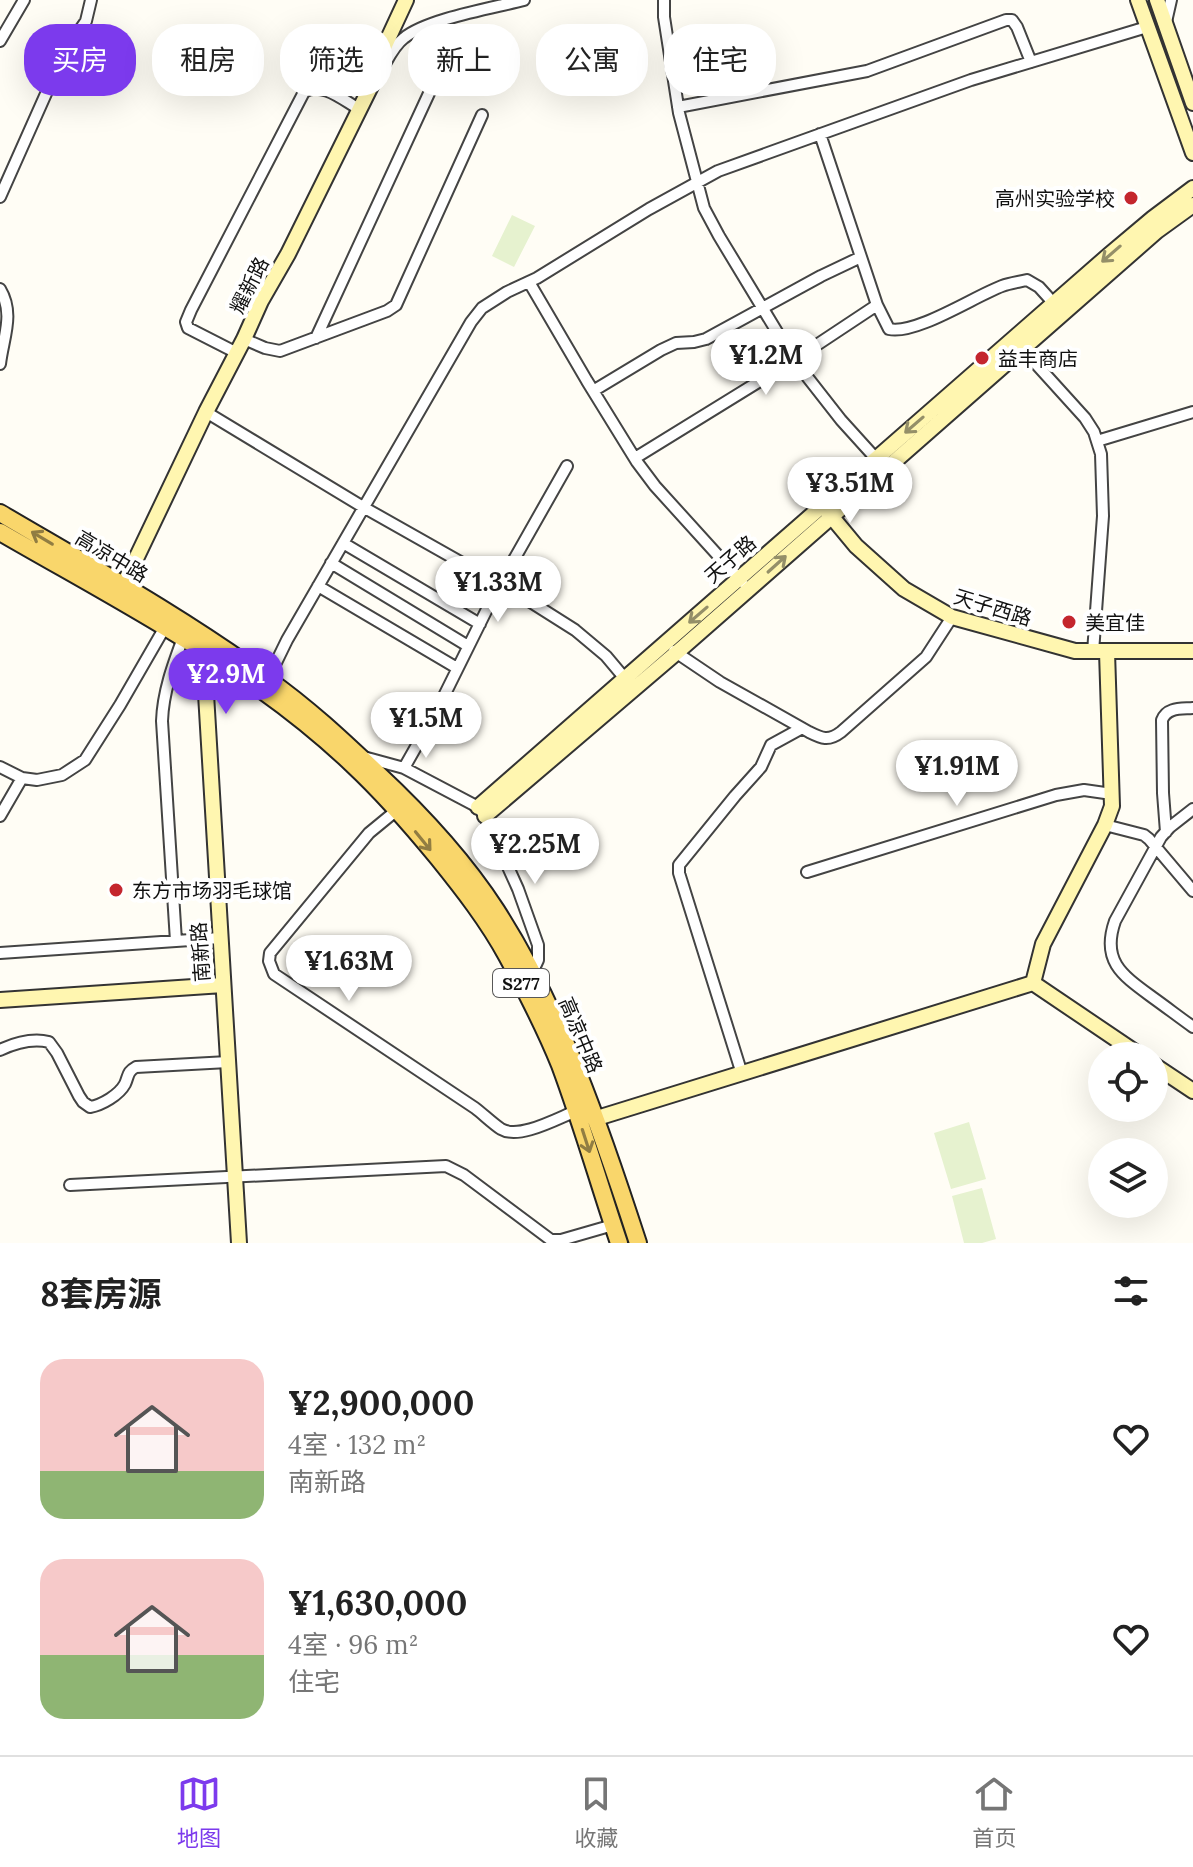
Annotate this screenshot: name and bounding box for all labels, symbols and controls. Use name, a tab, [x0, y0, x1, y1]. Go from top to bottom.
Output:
chip: 买房	[24, 24, 136, 96]
chip: 租房	[152, 24, 264, 96]
chip: 筛选	[280, 24, 392, 96]
chip: 新上	[408, 24, 520, 96]
chip: 公寓	[536, 24, 648, 96]
chip: 住宅	[664, 24, 776, 96]
place label: 高州实验学校	[995, 186, 1115, 211]
marker: 高州实验学校	[1122, 189, 1140, 207]
one-way arrow	[1101, 245, 1121, 263]
street label: 耀新路	[224, 253, 274, 317]
pin: ¥1.2M	[710, 329, 822, 397]
text: ¥1.2M	[729, 338, 803, 371]
place label: 益丰商店	[998, 346, 1078, 371]
marker: 益丰商店	[973, 349, 991, 367]
one-way arrow	[905, 416, 925, 434]
pin: ¥3.51M	[785, 457, 915, 525]
text: ¥3.51M	[805, 466, 895, 499]
street label: 高凉中路	[71, 525, 153, 587]
one-way arrow	[31, 530, 54, 546]
street label: 天子路	[699, 530, 761, 588]
one-way arrow	[767, 555, 787, 573]
pin: ¥1.33M	[433, 556, 563, 624]
text: ¥1.33M	[453, 565, 543, 598]
street label: 天子西路	[951, 583, 1035, 631]
one-way arrow	[688, 605, 708, 623]
place label: 美宜佳	[1085, 610, 1145, 635]
marker: 美宜佳	[1060, 613, 1078, 631]
pin: ¥2.9M	[170, 648, 282, 716]
text: ¥2.9M	[187, 657, 265, 690]
pin: ¥1.5M	[370, 692, 482, 760]
text: ¥1.5M	[389, 701, 463, 734]
pin: ¥1.91M	[892, 740, 1022, 808]
text: ¥1.91M	[914, 749, 1000, 782]
pin: ¥2.25M	[470, 818, 600, 886]
text: ¥2.25M	[489, 827, 581, 860]
one-way arrow	[414, 830, 432, 850]
place label: 东方市场羽毛球馆	[132, 878, 292, 903]
marker: 东方市场羽毛球馆	[107, 881, 125, 899]
street label: 南新路	[185, 921, 215, 983]
pin: ¥1.63M	[284, 935, 414, 1003]
text: ¥1.63M	[304, 944, 394, 977]
road number: S277	[493, 969, 549, 997]
street label: 高凉中路	[554, 993, 608, 1077]
map controls	[1088, 1042, 1168, 1218]
button: locate	[1088, 1042, 1168, 1122]
one-way arrow	[579, 1128, 594, 1153]
button: layers	[1088, 1138, 1168, 1218]
icon: filters	[1109, 1269, 1153, 1313]
text: 8套房源	[40, 1272, 161, 1315]
text: ¥2,900,000	[288, 1381, 474, 1424]
icon: home	[104, 1391, 200, 1487]
icon: heart	[1109, 1417, 1153, 1461]
text: 4室 · 132 m²	[288, 1428, 426, 1461]
text: 南新路	[288, 1465, 366, 1498]
text: ¥1,630,000	[288, 1581, 467, 1624]
icon: home	[104, 1591, 200, 1687]
icon: heart	[1109, 1617, 1153, 1661]
text: 4室 · 96 m²	[288, 1628, 418, 1661]
text: 住宅	[288, 1665, 340, 1698]
tab: 地图	[177, 1772, 221, 1852]
tab: 收藏	[574, 1772, 618, 1852]
tab: 首页	[972, 1772, 1016, 1852]

